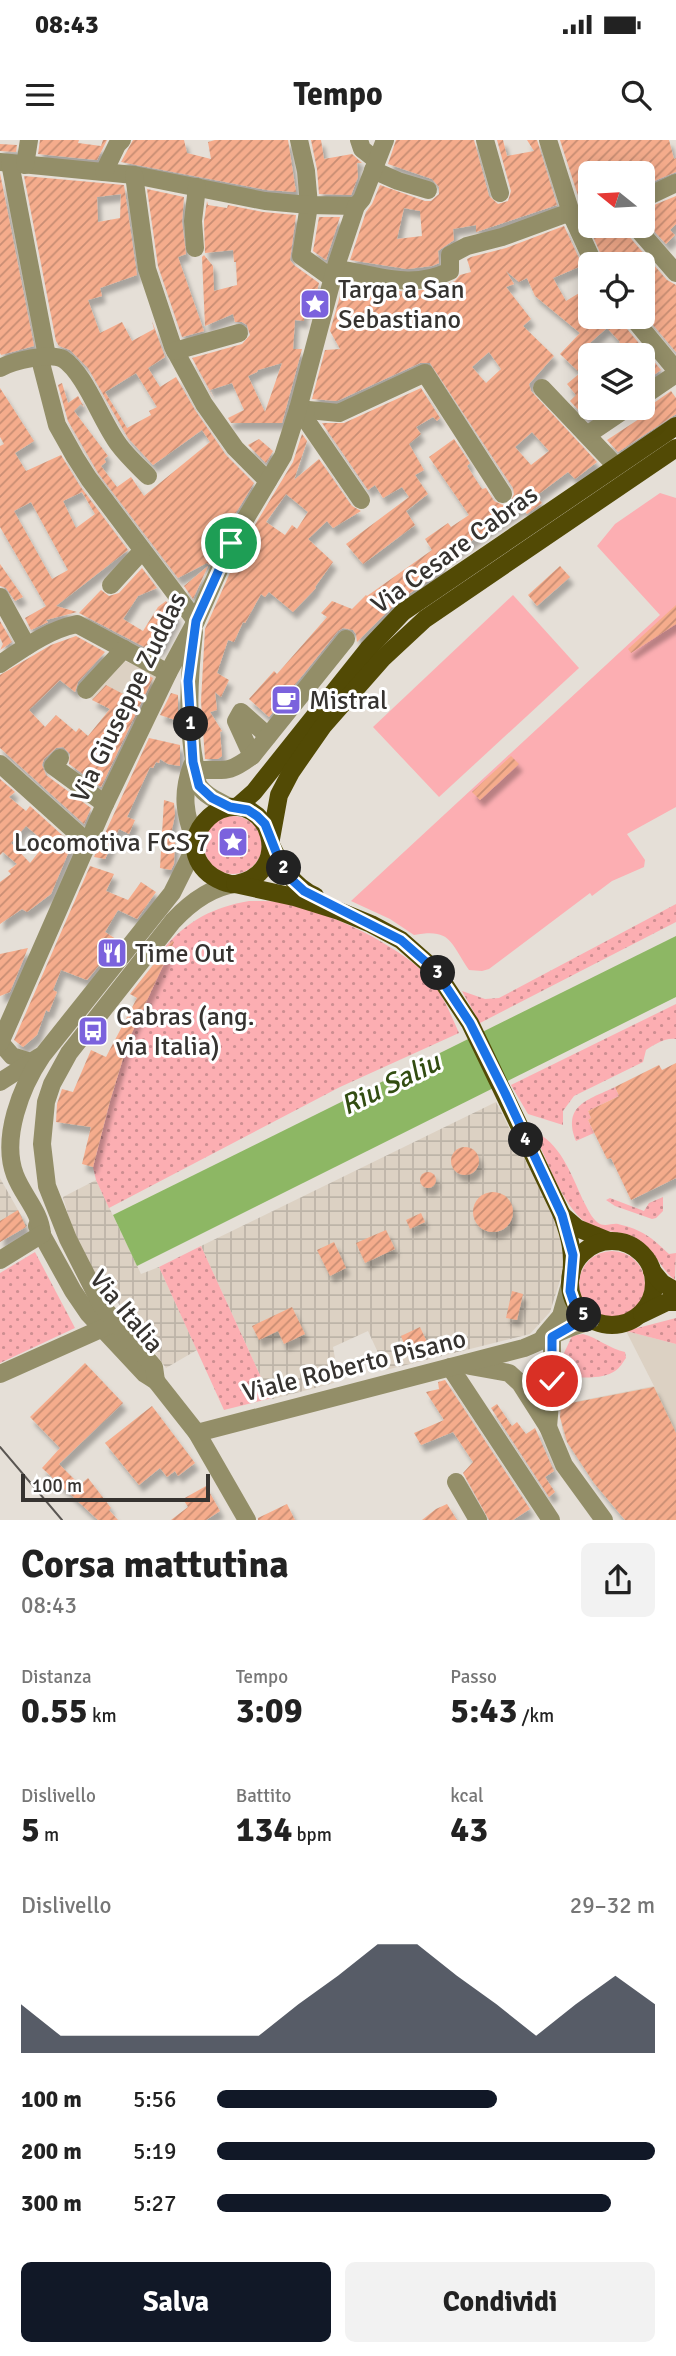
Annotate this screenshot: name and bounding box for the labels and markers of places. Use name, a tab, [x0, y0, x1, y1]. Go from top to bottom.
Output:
place label: Targa a San Sebastiano	[338, 274, 465, 336]
place icon: Targa a San Sebastiano	[298, 287, 332, 321]
pin	[201, 513, 261, 573]
cafe icon: Mistral	[269, 683, 303, 717]
place label: Mistral	[309, 685, 388, 717]
pin: 1	[174, 706, 208, 742]
place icon: Locomotiva FCS 7	[216, 825, 250, 859]
place label: Locomotiva FCS 7	[14, 827, 210, 859]
pin: 2	[266, 850, 302, 886]
restaurant icon: Time Out	[95, 936, 129, 970]
place label: Time Out	[135, 938, 235, 970]
pin: 3	[420, 956, 456, 990]
place label: Cabras (ang. via Italia)	[116, 1001, 255, 1063]
bus stop icon: Cabras (ang. via Italia)	[76, 1014, 110, 1048]
pin: 4	[508, 1122, 544, 1158]
pin: 5	[566, 1298, 602, 1332]
pin	[522, 1351, 582, 1411]

